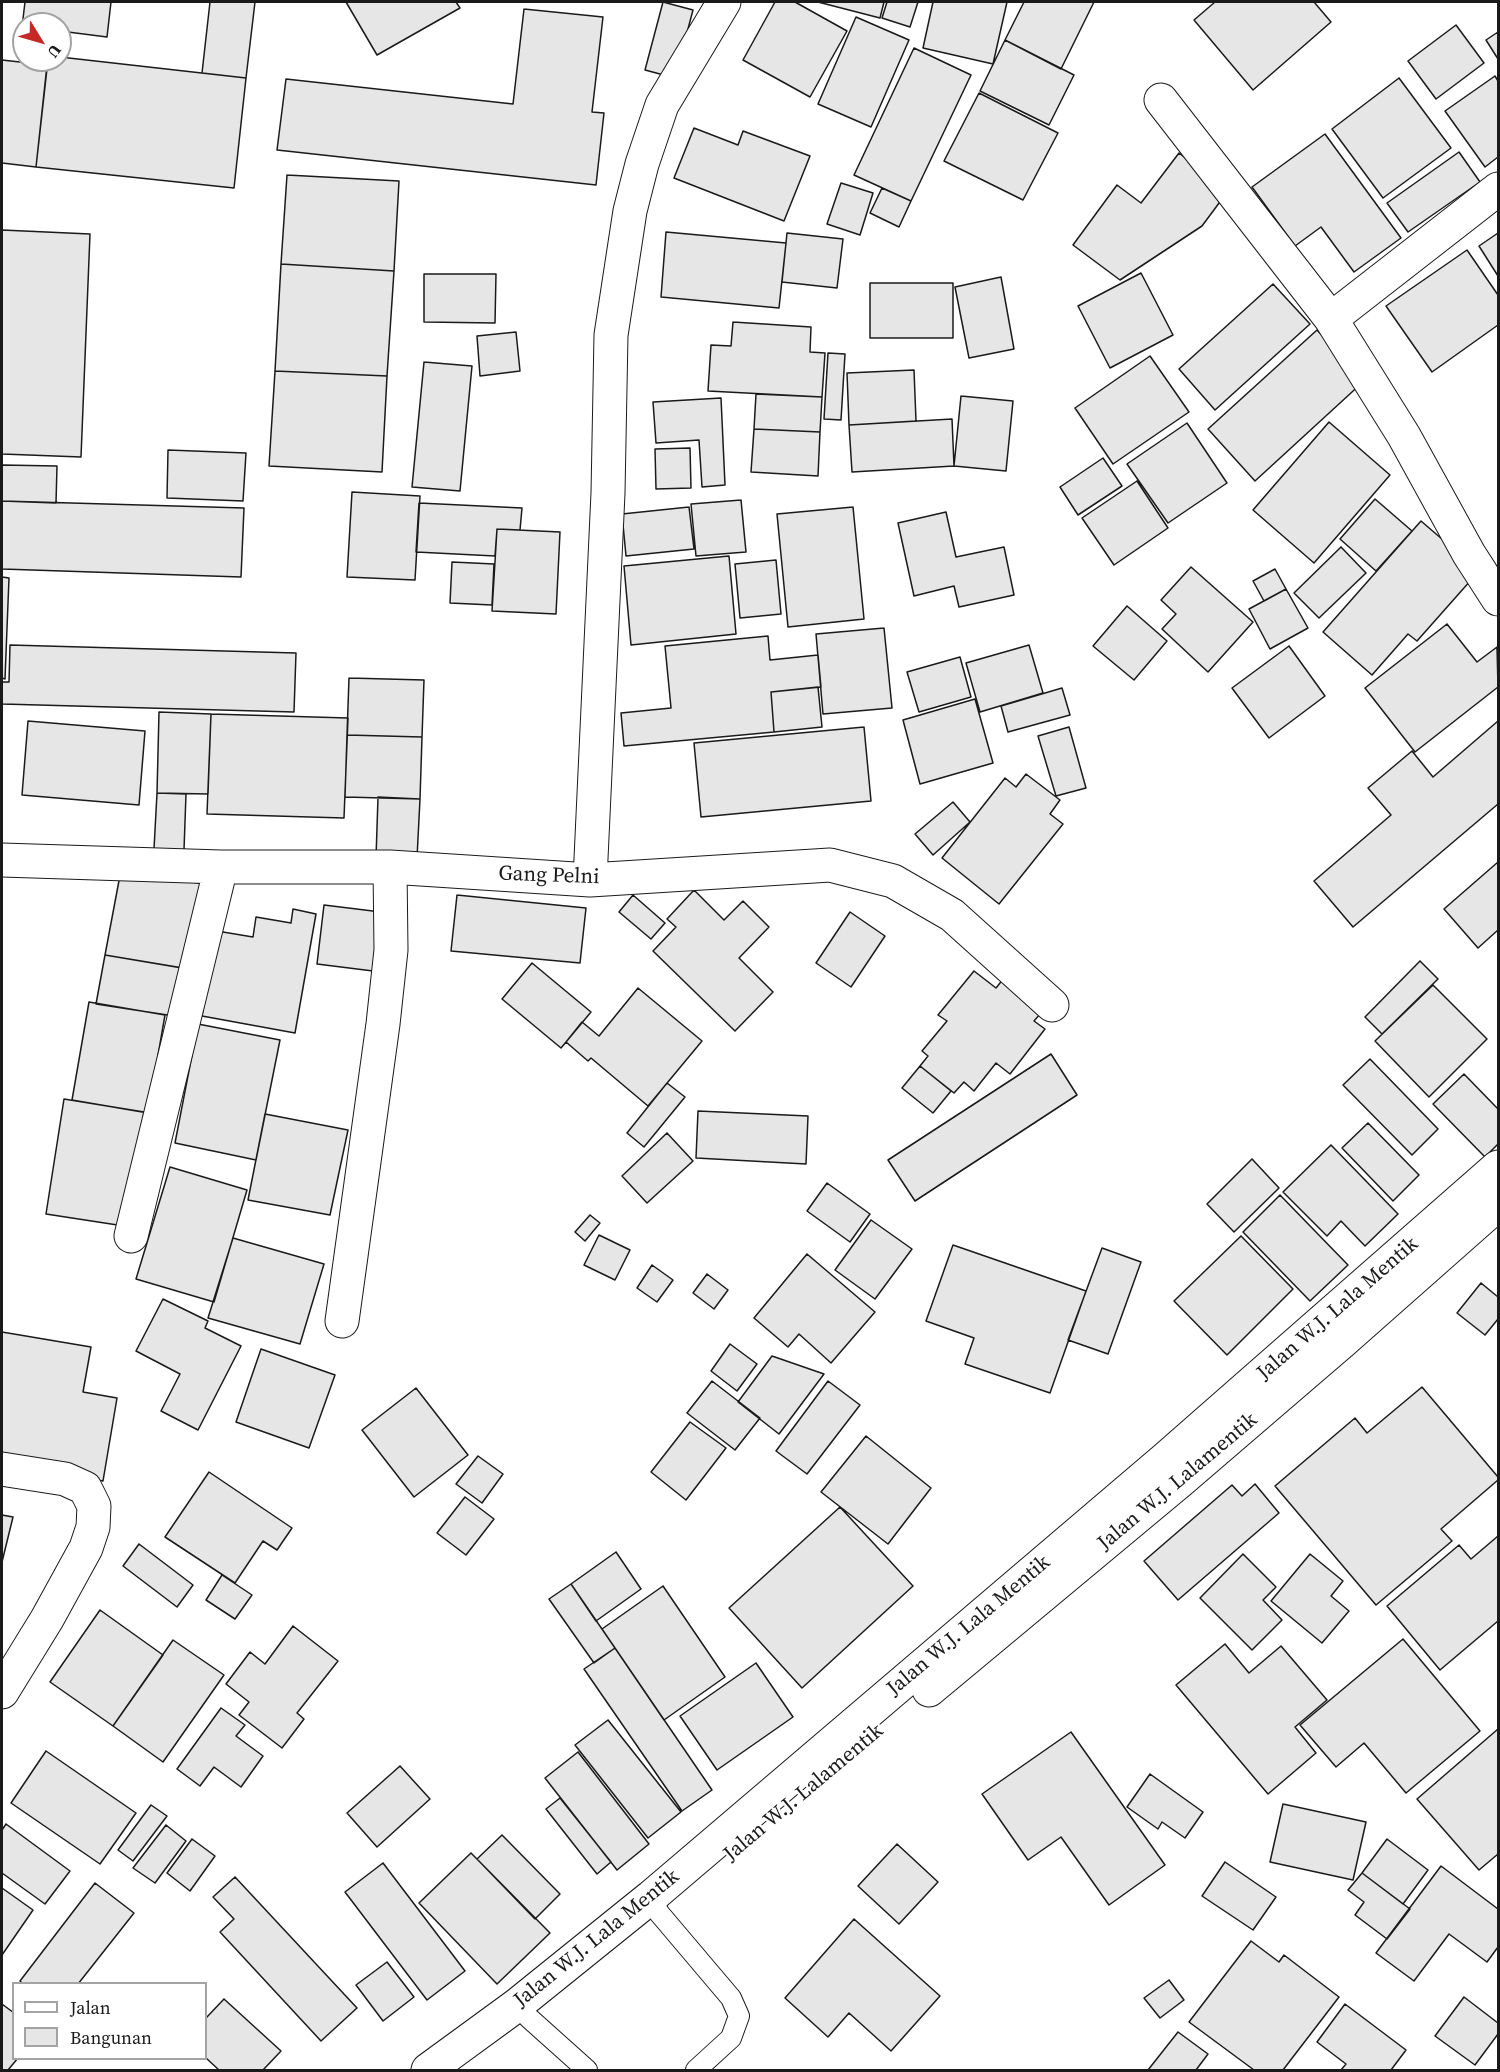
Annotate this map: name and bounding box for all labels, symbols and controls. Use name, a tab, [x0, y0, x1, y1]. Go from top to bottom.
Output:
north arrow	[12, 12, 72, 72]
text: U	[42, 40, 67, 63]
street label: Gang Pelni	[498, 862, 600, 890]
street label: Jalan W.J. Lala Mentik	[1252, 1232, 1424, 1386]
street label: Jalan W.J. Lalamentik	[1093, 1408, 1263, 1556]
street label: Jalan W.J. Lala Mentik	[882, 1550, 1056, 1702]
street label: Jalan W.J. Lalamentik	[719, 1719, 889, 1867]
street label: Jalan W.J. Lala Mentik	[509, 1865, 685, 2013]
legend	[12, 1982, 207, 2060]
text: Jalan	[70, 1995, 111, 2020]
text: Bangunan	[70, 2025, 152, 2050]

